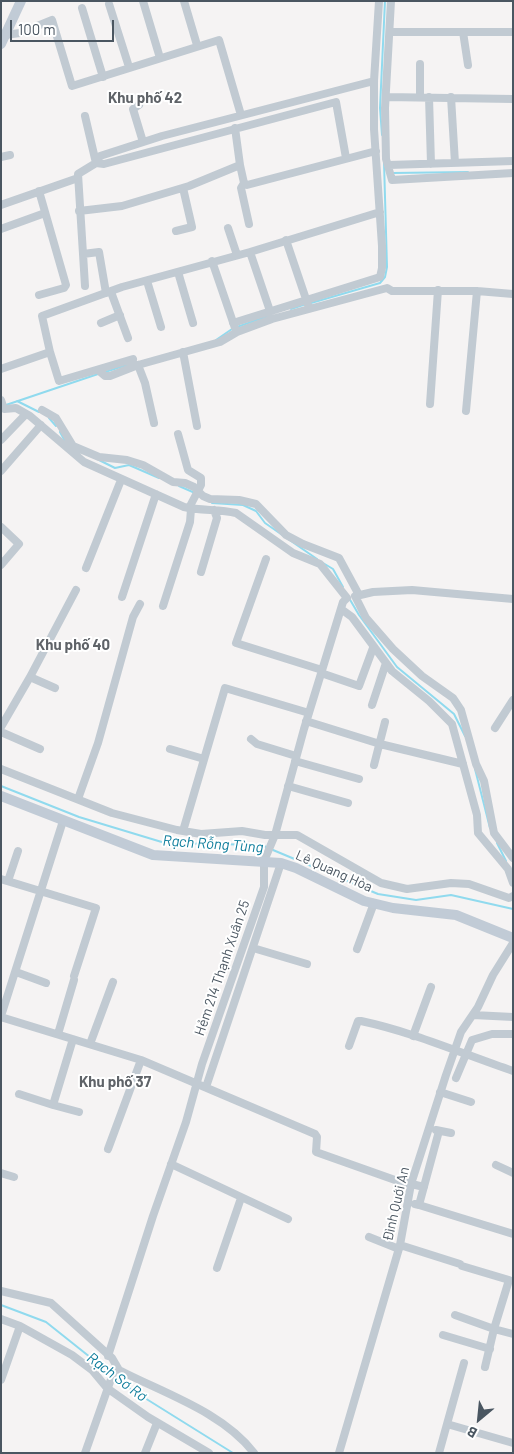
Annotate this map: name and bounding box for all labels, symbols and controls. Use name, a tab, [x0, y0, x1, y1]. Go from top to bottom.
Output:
scale bar	[12, 10, 116, 42]
text: 100 m	[18, 20, 56, 38]
district label: Khu phố 42	[108, 89, 182, 107]
district label: Khu phố 40	[36, 636, 110, 654]
water label: Rạch Rỗng Tùng	[162, 832, 264, 856]
street label: Lê Quang Hòa	[293, 847, 375, 895]
street label: Hẻm 214 Thạnh Xuân 25	[191, 898, 253, 1038]
district label: Khu phố 37	[79, 1073, 151, 1091]
street label: Đình Quới An	[379, 1165, 413, 1243]
water label: Rạch Sơ Rơ	[83, 1349, 151, 1405]
north arrow	[454, 1394, 504, 1444]
text: B	[464, 1423, 480, 1442]

